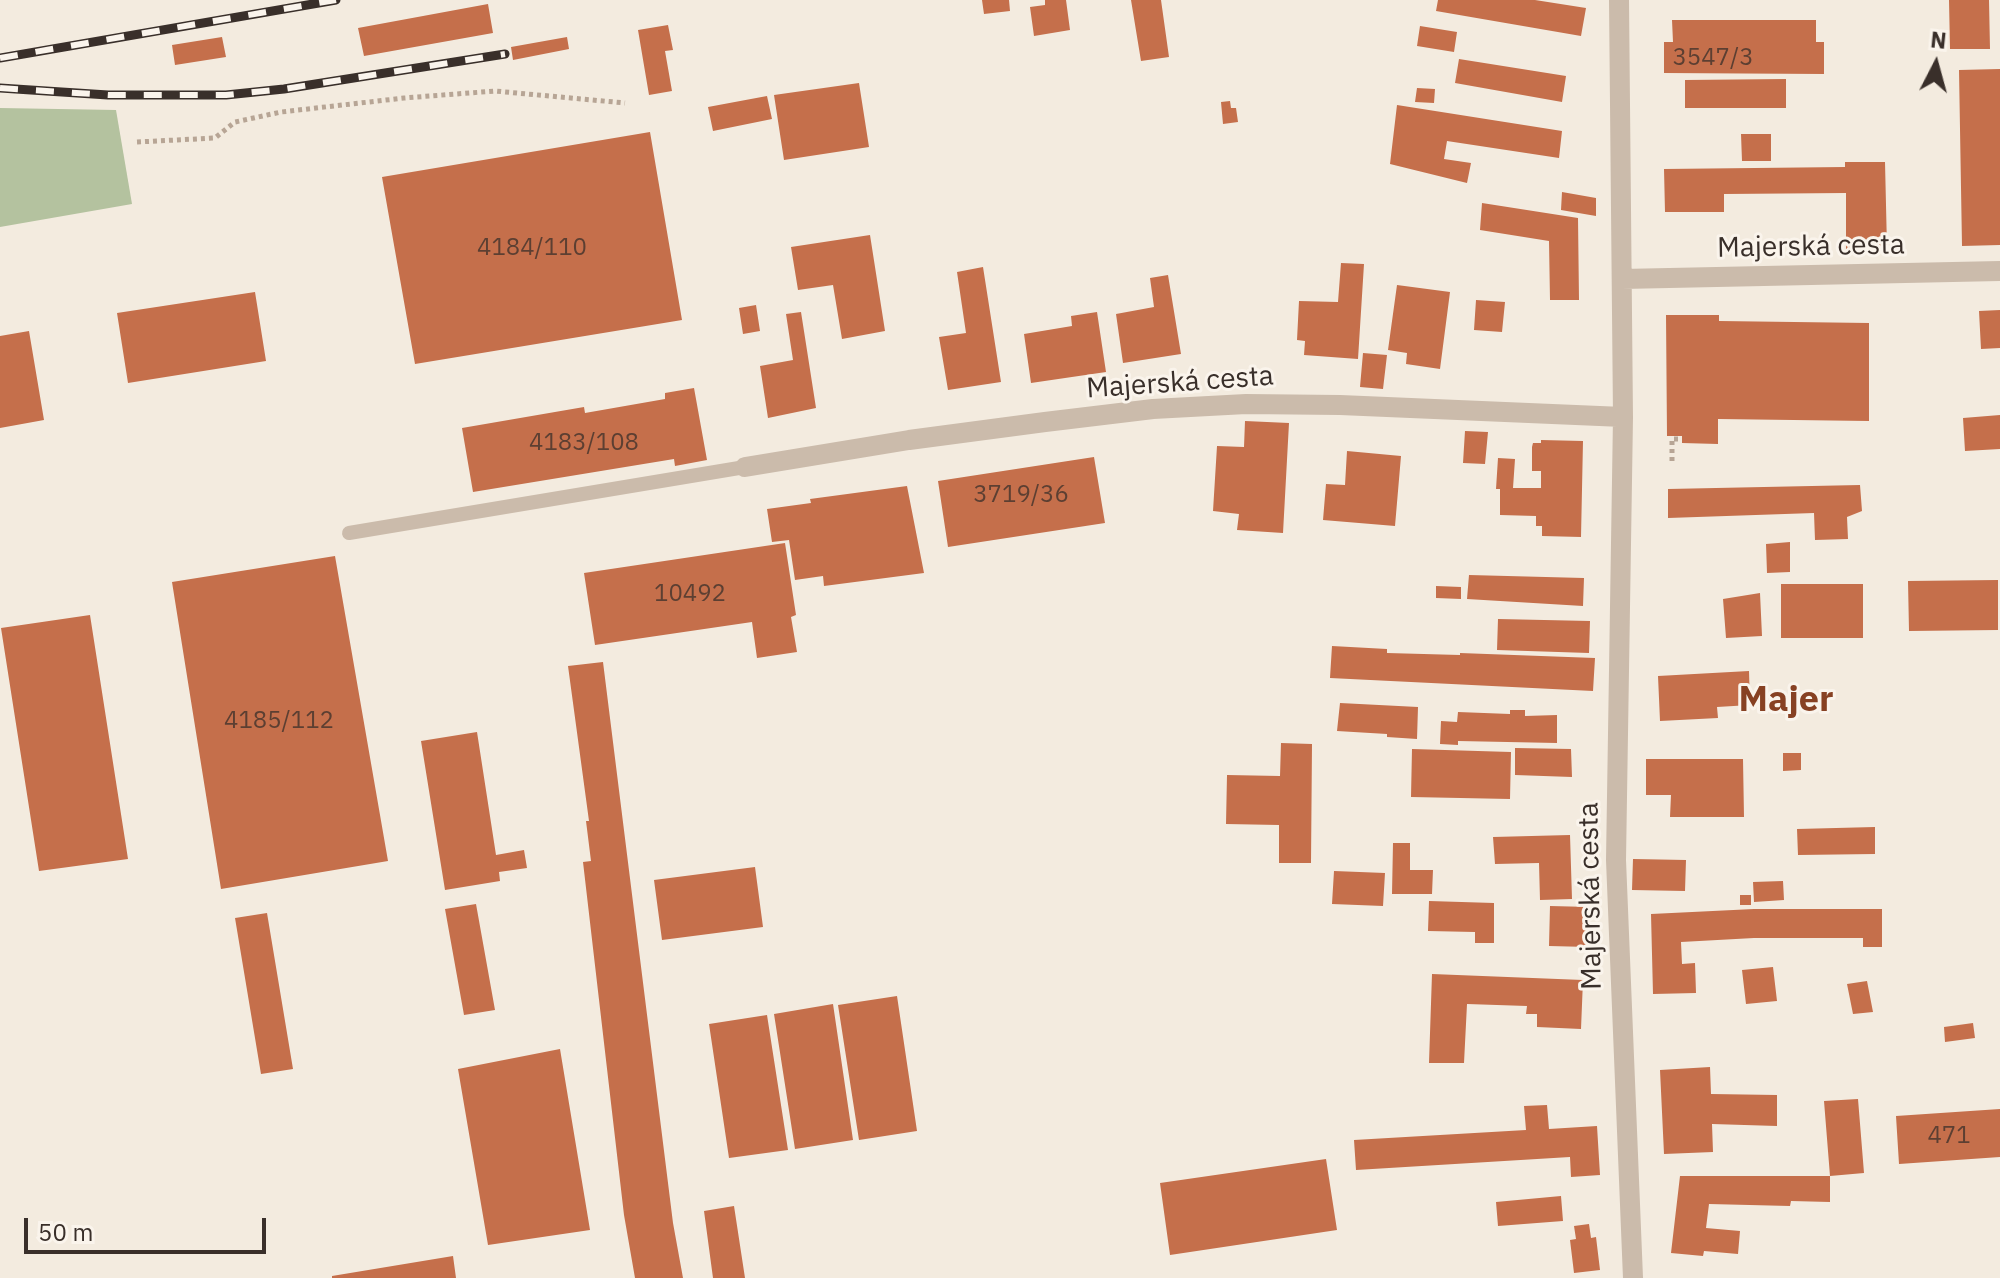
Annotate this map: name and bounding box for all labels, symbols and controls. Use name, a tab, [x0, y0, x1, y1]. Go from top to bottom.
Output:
north arrow	[1896, 24, 1976, 104]
text: N	[1929, 24, 1948, 55]
house number: 3547/3	[1672, 44, 1754, 72]
street label: Majerská cesta	[1717, 229, 1905, 265]
house number: 4184/110	[477, 234, 587, 262]
street label: Majerská cesta	[1085, 360, 1275, 406]
house number: 4183/108	[529, 429, 639, 457]
house number: 3719/36	[973, 481, 1069, 509]
house number: 10492	[654, 580, 726, 608]
district label: Majer	[1738, 679, 1834, 723]
house number: 4185/112	[224, 707, 334, 735]
street label: Majerská cesta	[1573, 802, 1609, 990]
house number: 471	[1927, 1122, 1971, 1150]
scale bar	[28, 1202, 270, 1252]
text: 50 m	[38, 1216, 93, 1248]

